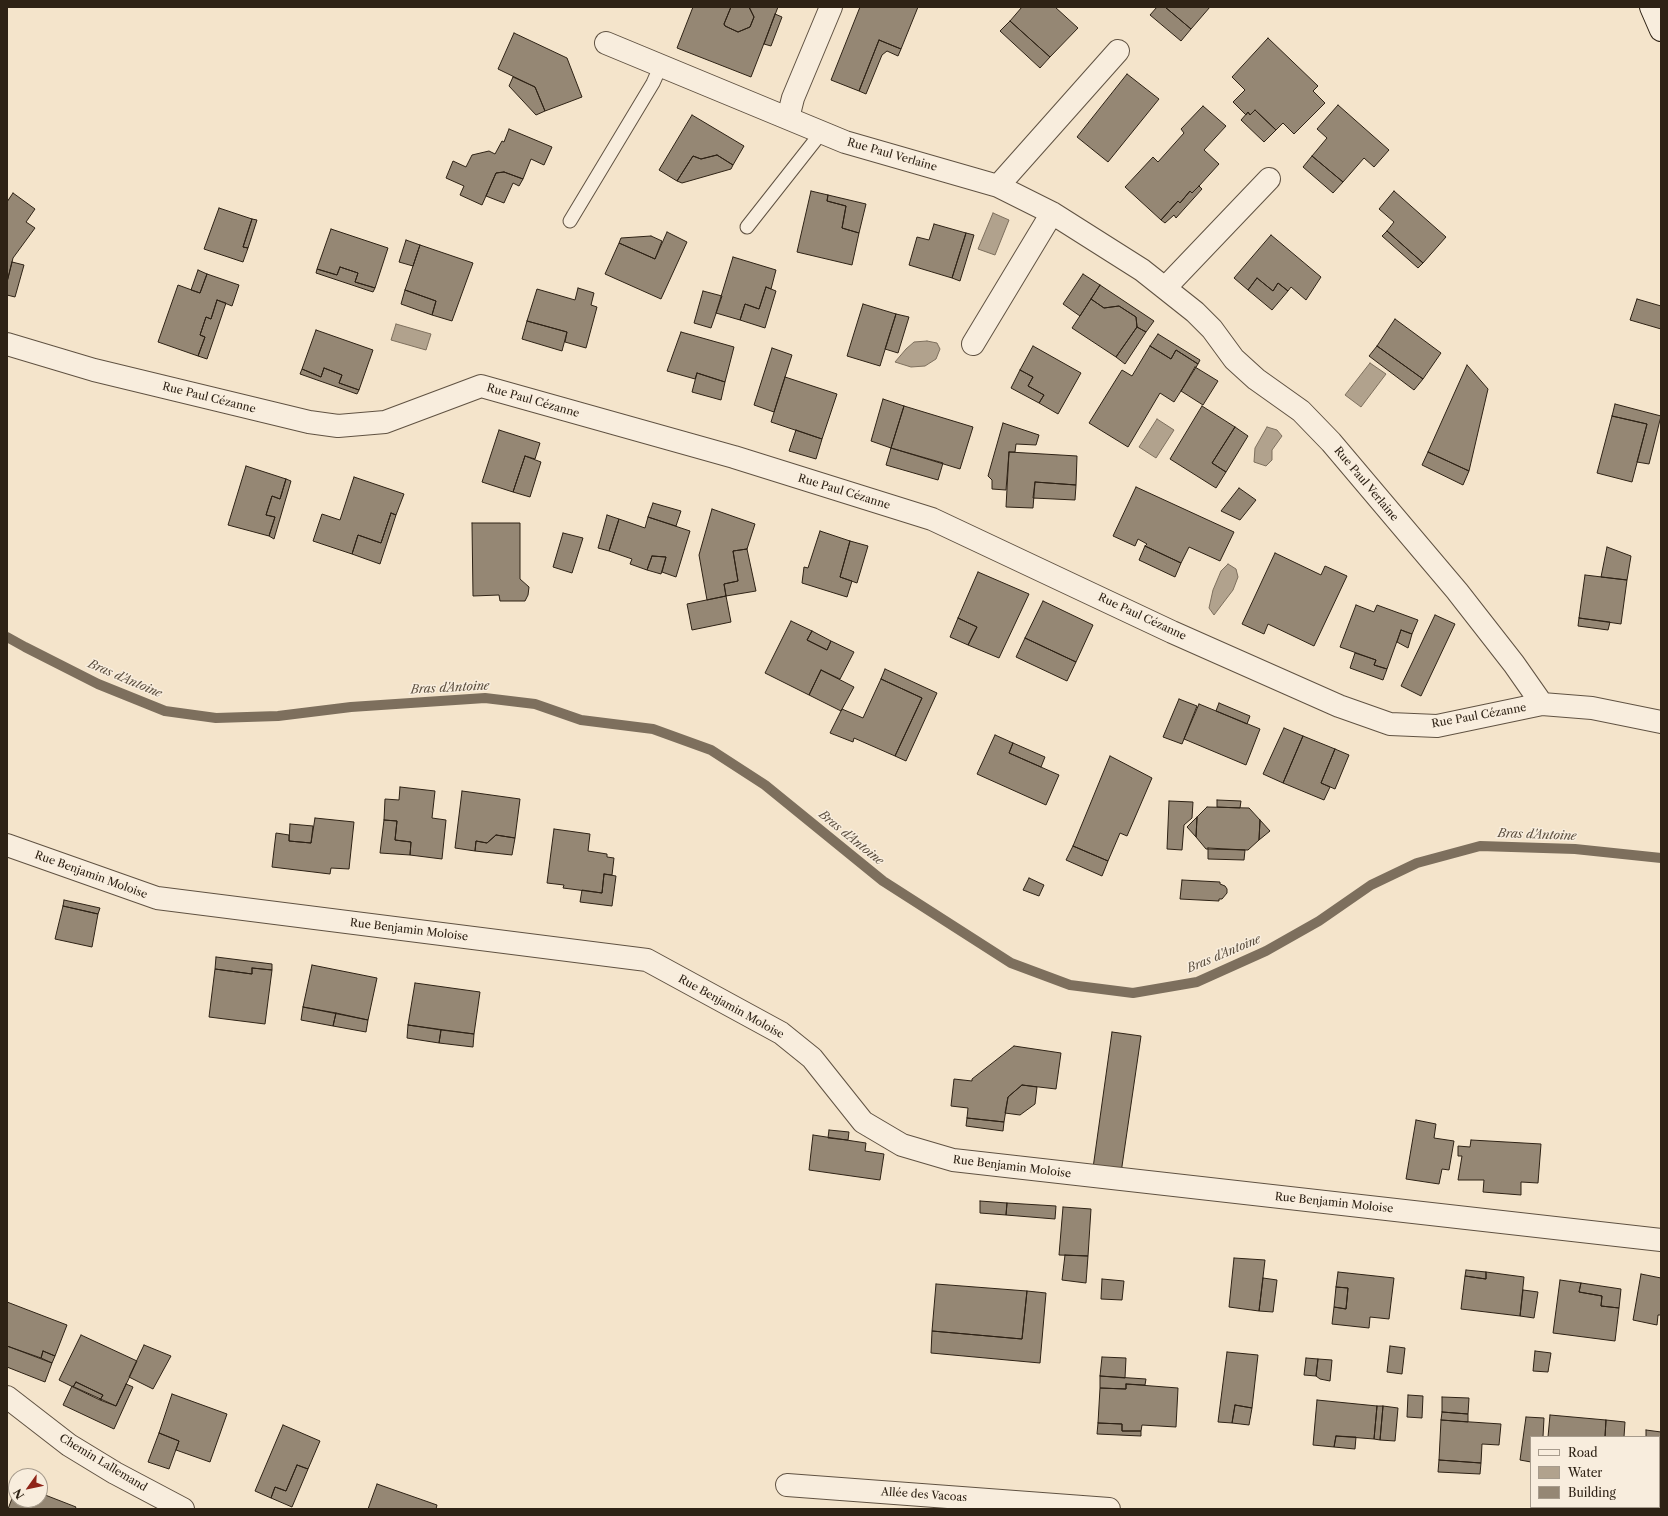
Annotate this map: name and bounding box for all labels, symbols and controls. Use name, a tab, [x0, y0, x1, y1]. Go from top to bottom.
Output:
street label: Rue Paul Verlaine	[845, 136, 939, 174]
street label: Rue Paul Cézanne	[161, 380, 257, 416]
street label: Rue Paul Cézanne	[485, 381, 581, 421]
street label: Rue Paul Verlaine	[1331, 444, 1401, 524]
street label: Rue Paul Cézanne	[796, 472, 892, 512]
street label: Rue Paul Cézanne	[1096, 591, 1188, 643]
water label: Bras d'Antoine	[86, 657, 164, 701]
water label: Bras d'Antoine	[410, 679, 490, 697]
street label: Rue Paul Cézanne	[1431, 701, 1527, 731]
water label: Bras d'Antoine	[816, 808, 886, 868]
water label: Bras d'Antoine	[1497, 826, 1577, 844]
street label: Rue Benjamin Moloise	[33, 848, 149, 902]
street label: Rue Benjamin Moloise	[349, 916, 469, 944]
water label: Bras d'Antoine	[1185, 932, 1263, 976]
street label: Rue Benjamin Moloise	[676, 972, 786, 1042]
street label: Rue Benjamin Moloise	[952, 1153, 1072, 1181]
street label: Rue Benjamin Moloise	[1274, 1190, 1394, 1216]
street label: Chemin Lallemand	[57, 1432, 149, 1494]
legend	[1530, 1436, 1660, 1508]
text: Road	[1568, 1445, 1598, 1460]
text: Water	[1568, 1465, 1602, 1480]
north arrow	[8, 1468, 48, 1508]
street label: Allée des Vacoas	[880, 1485, 968, 1505]
text: Building	[1568, 1485, 1616, 1500]
text: N	[10, 1486, 27, 1502]

